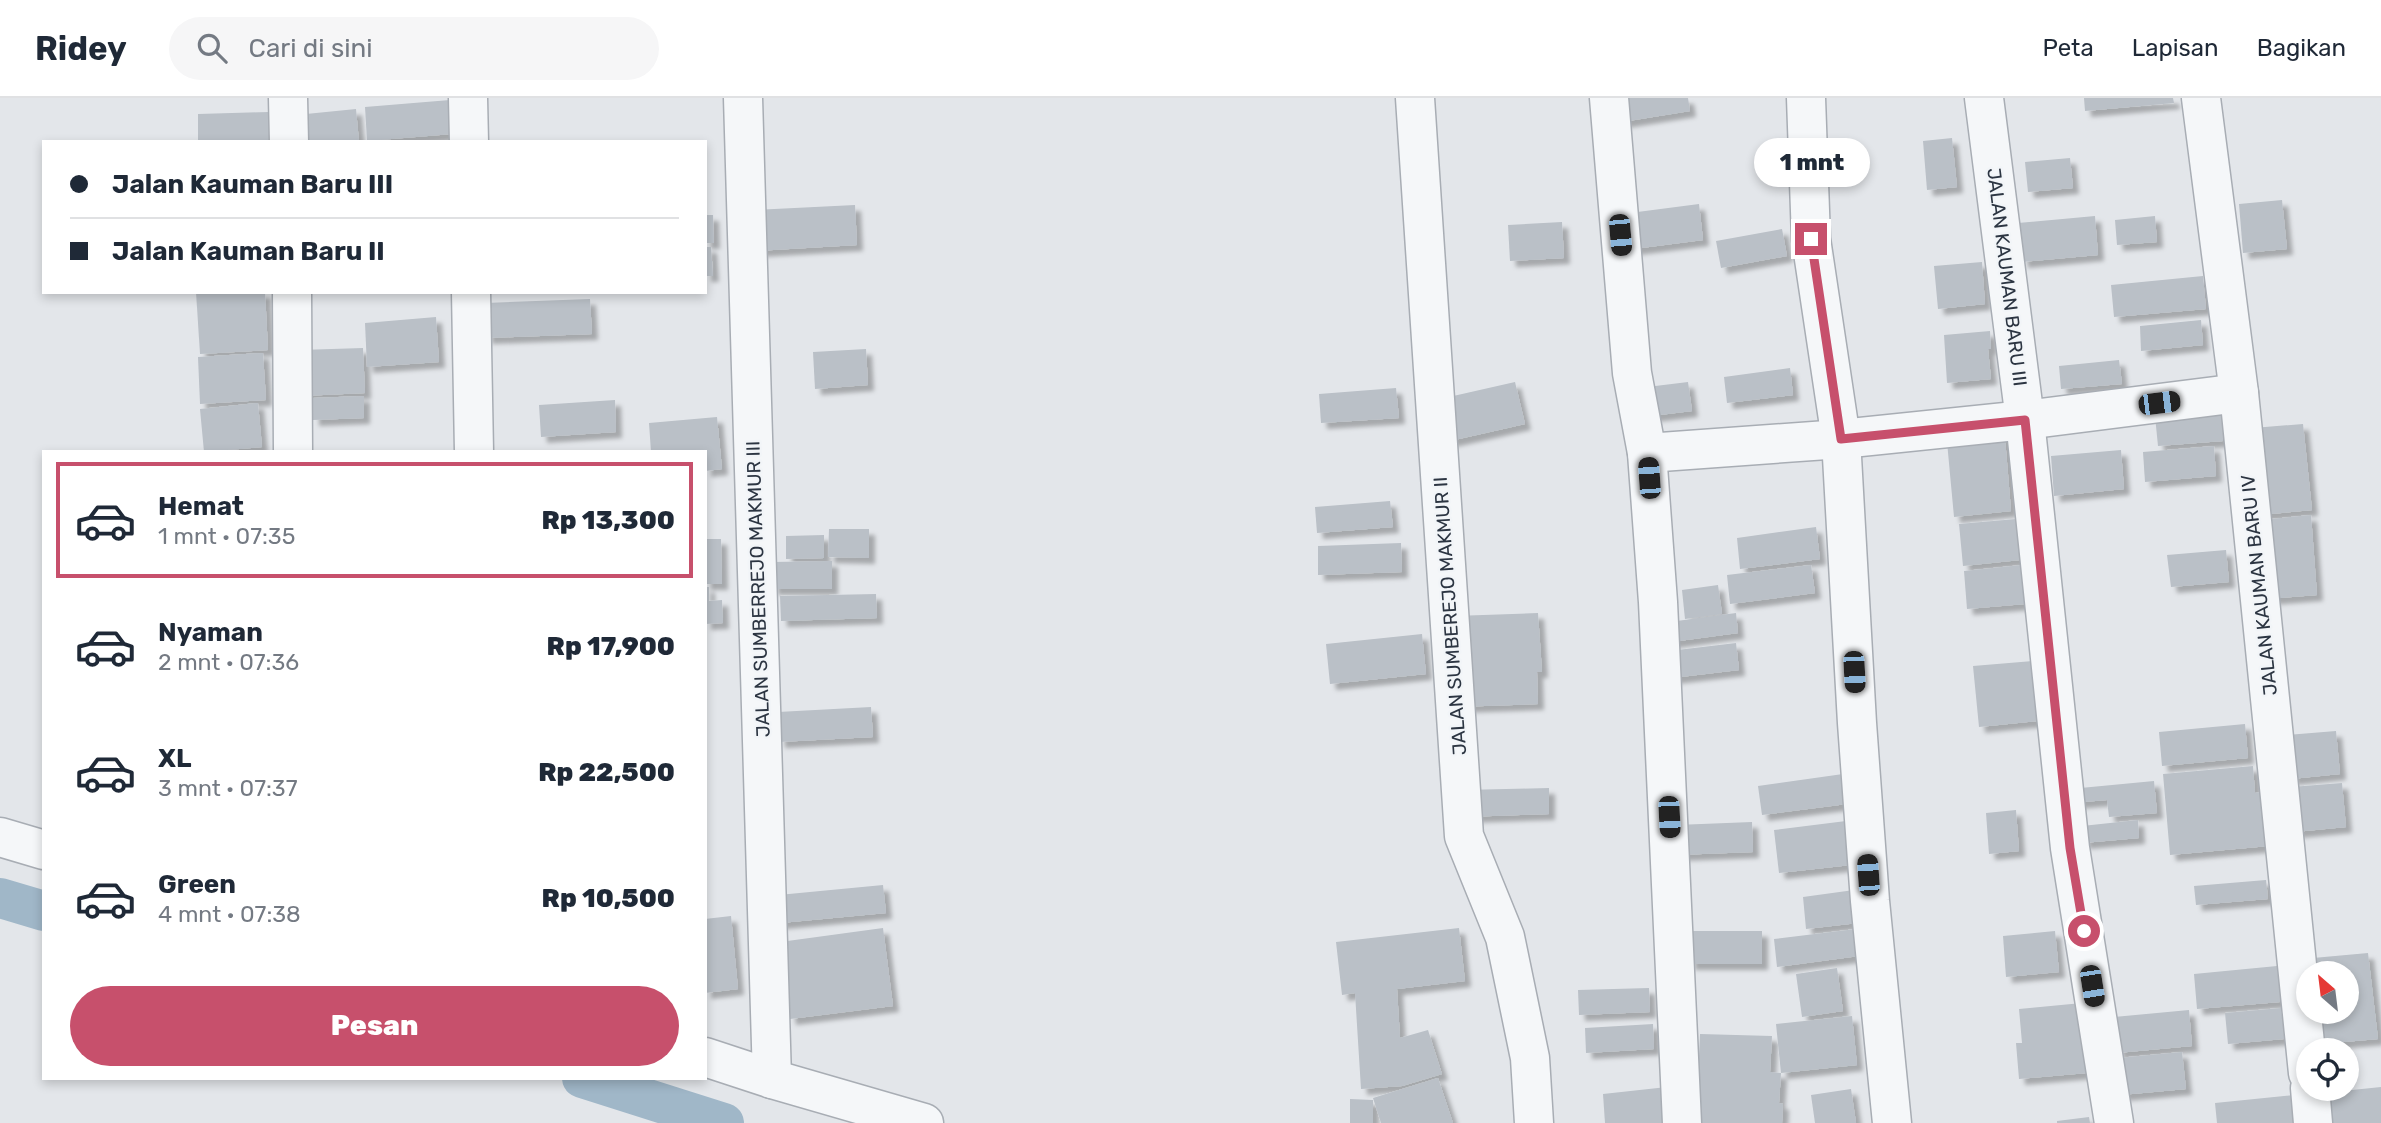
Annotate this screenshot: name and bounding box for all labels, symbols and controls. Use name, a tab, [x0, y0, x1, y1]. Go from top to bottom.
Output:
search box	[169, 17, 659, 80]
text: Ridey	[35, 29, 127, 68]
icon: search	[193, 29, 231, 67]
text: Cari di sini	[249, 33, 373, 64]
text: Peta	[2042, 34, 2094, 62]
text: Lapisan	[2132, 34, 2219, 62]
text: Bagikan	[2257, 34, 2346, 62]
callout: 1 mnt	[1753, 138, 1869, 186]
text: 1 mnt	[1780, 148, 1844, 176]
street label: JALAN KAUMAN BARU III	[1982, 166, 2032, 388]
text: Jalan Kauman Baru III	[112, 169, 393, 200]
car	[1608, 213, 1633, 257]
route end	[1795, 223, 1827, 255]
text: Jalan Kauman Baru II	[112, 236, 385, 267]
car	[2137, 390, 2182, 416]
street label: JALAN SUMBERREJO MAKMUR III	[741, 440, 775, 738]
car	[1638, 456, 1661, 500]
street label: JALAN KAUMAN BARU IV	[2236, 473, 2282, 697]
street label: JALAN SUMBEREJO MAKMUR II	[1429, 476, 1471, 756]
icon: car	[74, 489, 137, 552]
text: Hemat	[158, 491, 244, 522]
text: Rp 13,300	[541, 505, 675, 536]
text: 1 mnt · 07:35	[158, 522, 295, 550]
icon: car	[74, 615, 137, 678]
text: Nyaman	[158, 617, 263, 648]
text: Rp 17,900	[547, 631, 675, 662]
text: 2 mnt · 07:36	[158, 648, 299, 676]
car	[1843, 650, 1866, 694]
icon: car	[74, 741, 137, 804]
text: XL	[158, 743, 191, 774]
text: Rp 22,500	[538, 757, 675, 788]
text: 3 mnt · 07:37	[158, 774, 297, 802]
car	[1658, 795, 1681, 839]
car	[1857, 853, 1880, 897]
icon: car	[74, 867, 137, 930]
text: Green	[158, 869, 236, 900]
text: Rp 10,500	[542, 883, 675, 914]
text: 4 mnt · 07:38	[158, 900, 301, 928]
route start	[2068, 915, 2100, 947]
north arrow	[2296, 961, 2359, 1024]
map controls	[2296, 961, 2359, 1101]
car	[2079, 964, 2106, 1008]
button: Pesan	[70, 986, 679, 1066]
button: locate	[2296, 1038, 2359, 1101]

